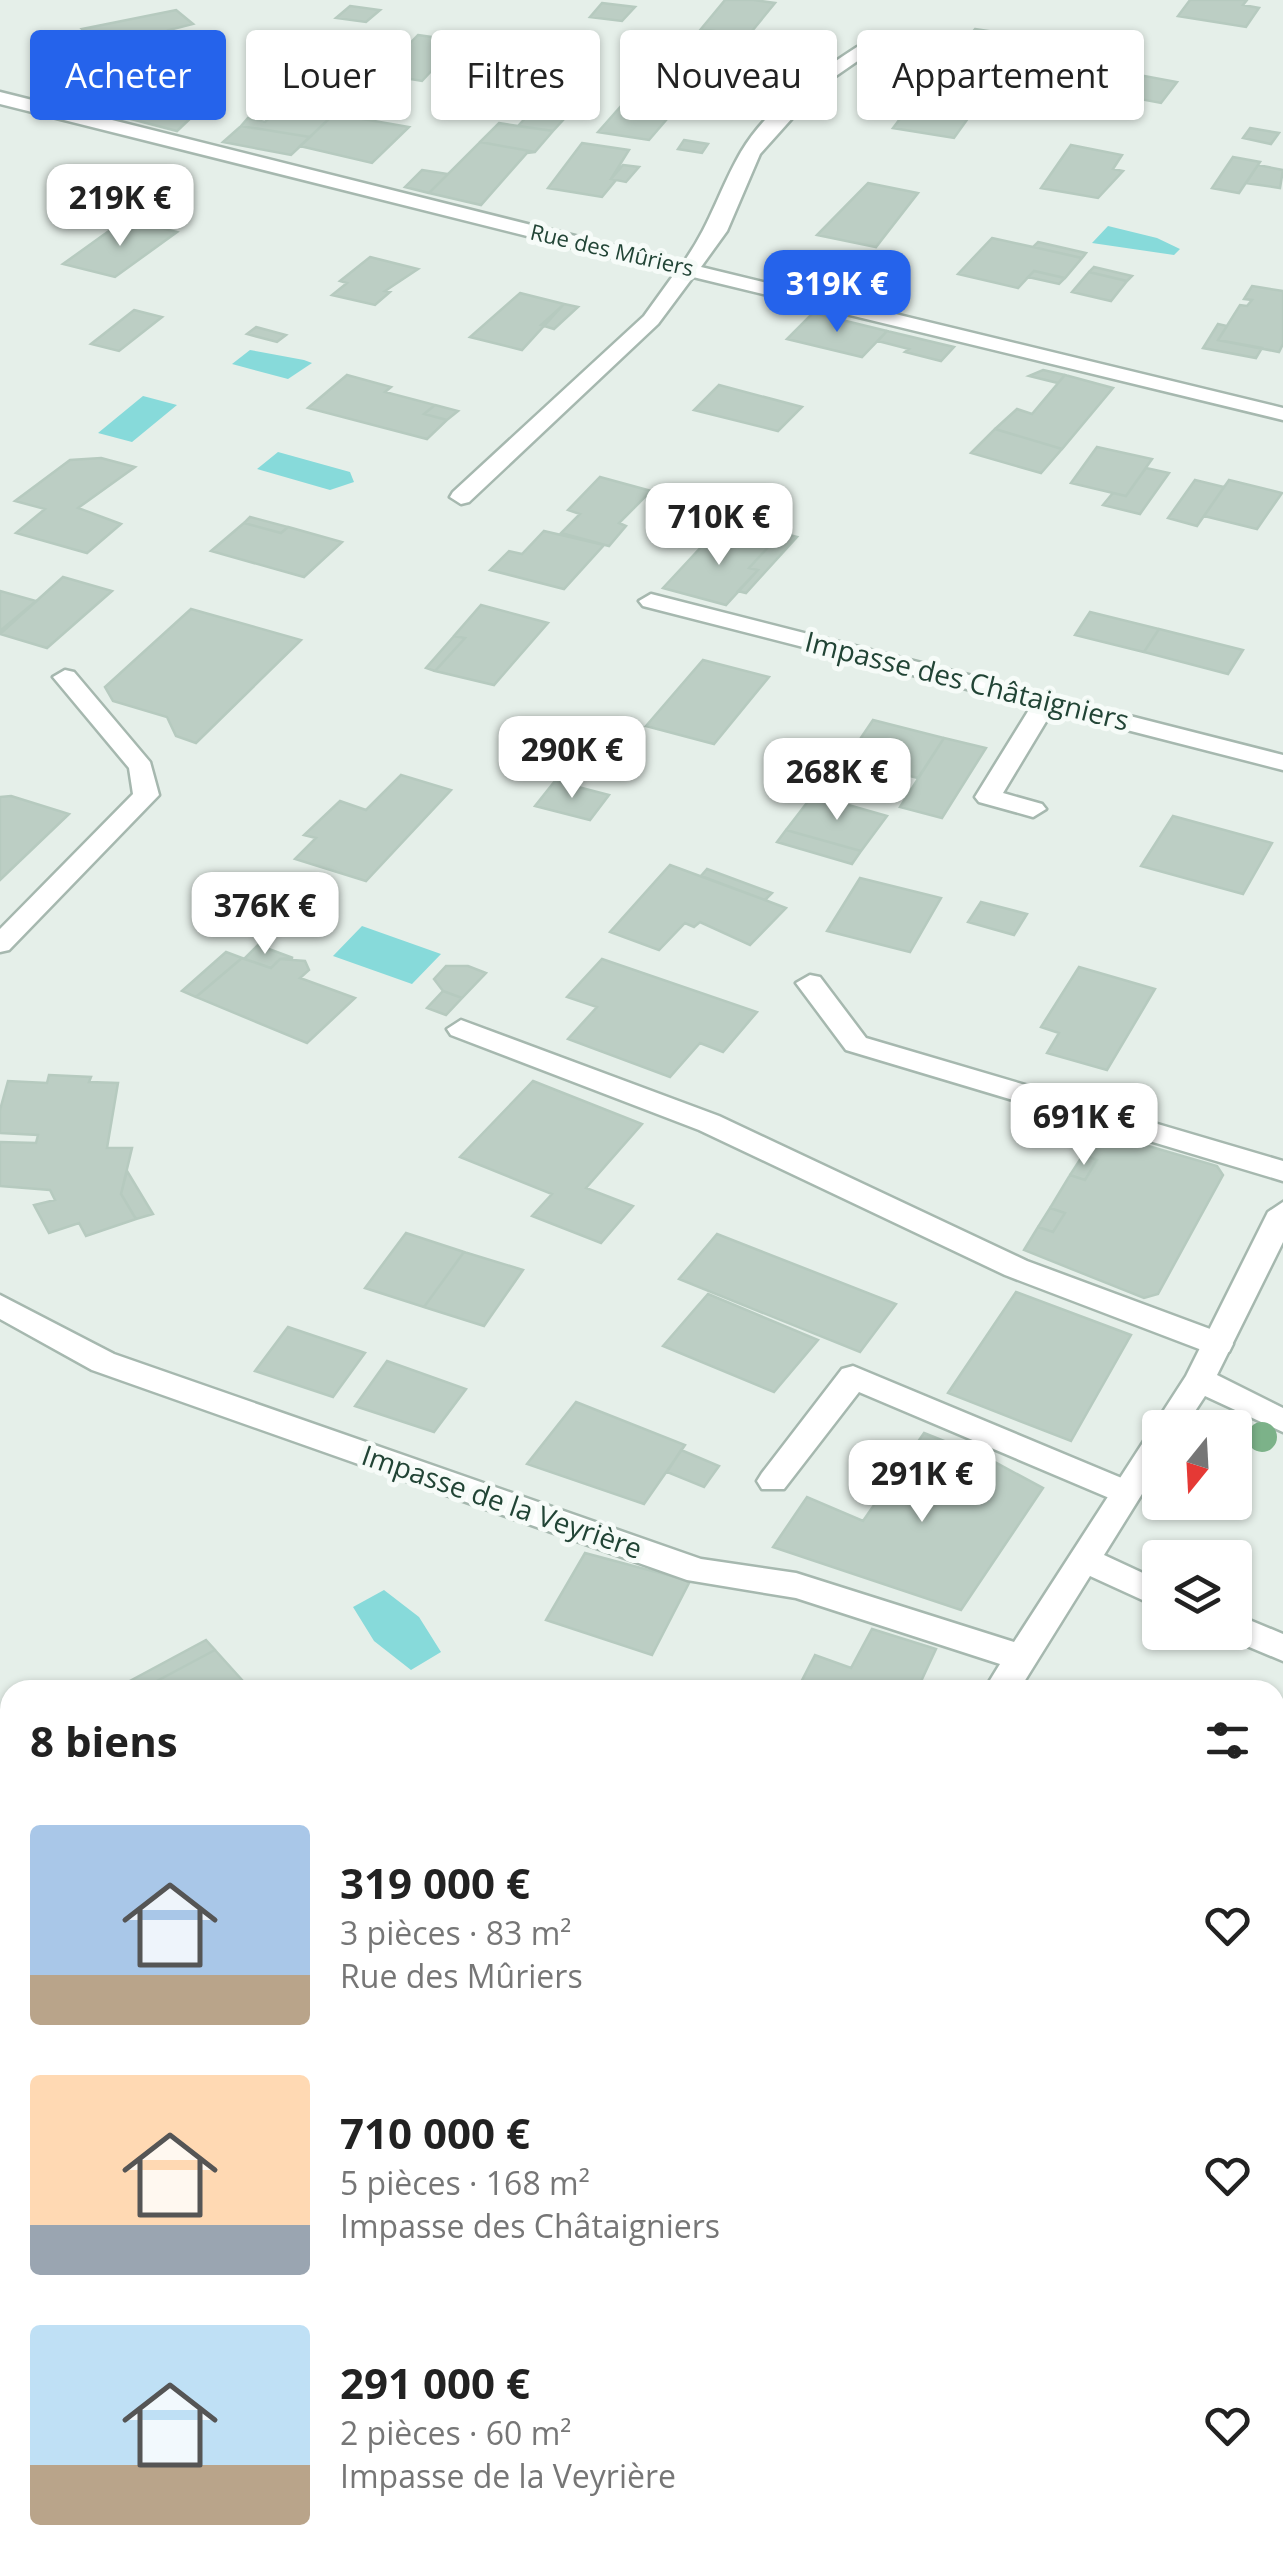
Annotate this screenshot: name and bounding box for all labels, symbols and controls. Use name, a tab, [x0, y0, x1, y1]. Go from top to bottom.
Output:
chip: Acheter	[30, 30, 226, 120]
chip: Louer	[246, 30, 411, 120]
chip: Filtres	[431, 30, 600, 120]
chip: Nouveau	[620, 30, 837, 120]
chip: Appartement	[857, 30, 1144, 120]
pin: 219K €	[39, 164, 201, 249]
text: 219K €	[69, 175, 171, 218]
street label: Rue des Mûriers	[528, 216, 697, 282]
pin: 319K €	[756, 250, 918, 335]
text: 319K €	[786, 261, 888, 304]
pin: 710K €	[638, 483, 800, 568]
text: 710K €	[668, 494, 770, 537]
street label: Impasse des Châtaigniers	[801, 621, 1133, 739]
pin: 290K €	[491, 716, 653, 801]
text: 290K €	[521, 727, 623, 770]
pin: 268K €	[756, 738, 918, 823]
text: 268K €	[786, 749, 888, 792]
pin: 376K €	[184, 872, 346, 957]
text: 376K €	[214, 883, 316, 926]
pin: 691K €	[1003, 1083, 1165, 1168]
text: 691K €	[1033, 1094, 1135, 1137]
north arrow	[1142, 1410, 1252, 1520]
map controls	[1142, 1410, 1252, 1650]
street label: Impasse de la Veyrière	[357, 1435, 648, 1567]
pin: 291K €	[841, 1440, 1003, 1525]
text: 291K €	[871, 1451, 973, 1494]
button: layers	[1142, 1540, 1252, 1650]
text: 8 biens	[30, 1712, 178, 1769]
icon: filters	[1200, 1713, 1255, 1768]
text: 319 000 €	[340, 1854, 530, 1911]
icon: home	[110, 1865, 230, 1985]
icon: heart	[1200, 1898, 1255, 1953]
text: 3 pièces · 83 m²	[340, 1911, 571, 1954]
text: Rue des Mûriers	[340, 1954, 583, 1997]
text: 710 000 €	[340, 2104, 530, 2161]
icon: home	[110, 2115, 230, 2235]
icon: heart	[1200, 2148, 1255, 2203]
text: 5 pièces · 168 m²	[340, 2161, 590, 2204]
text: Impasse des Châtaigniers	[340, 2204, 720, 2247]
text: 291 000 €	[340, 2354, 530, 2411]
icon: home	[110, 2365, 230, 2485]
icon: heart	[1200, 2398, 1255, 2453]
text: 2 pièces · 60 m²	[340, 2411, 571, 2454]
text: Impasse de la Veyrière	[340, 2454, 676, 2497]

